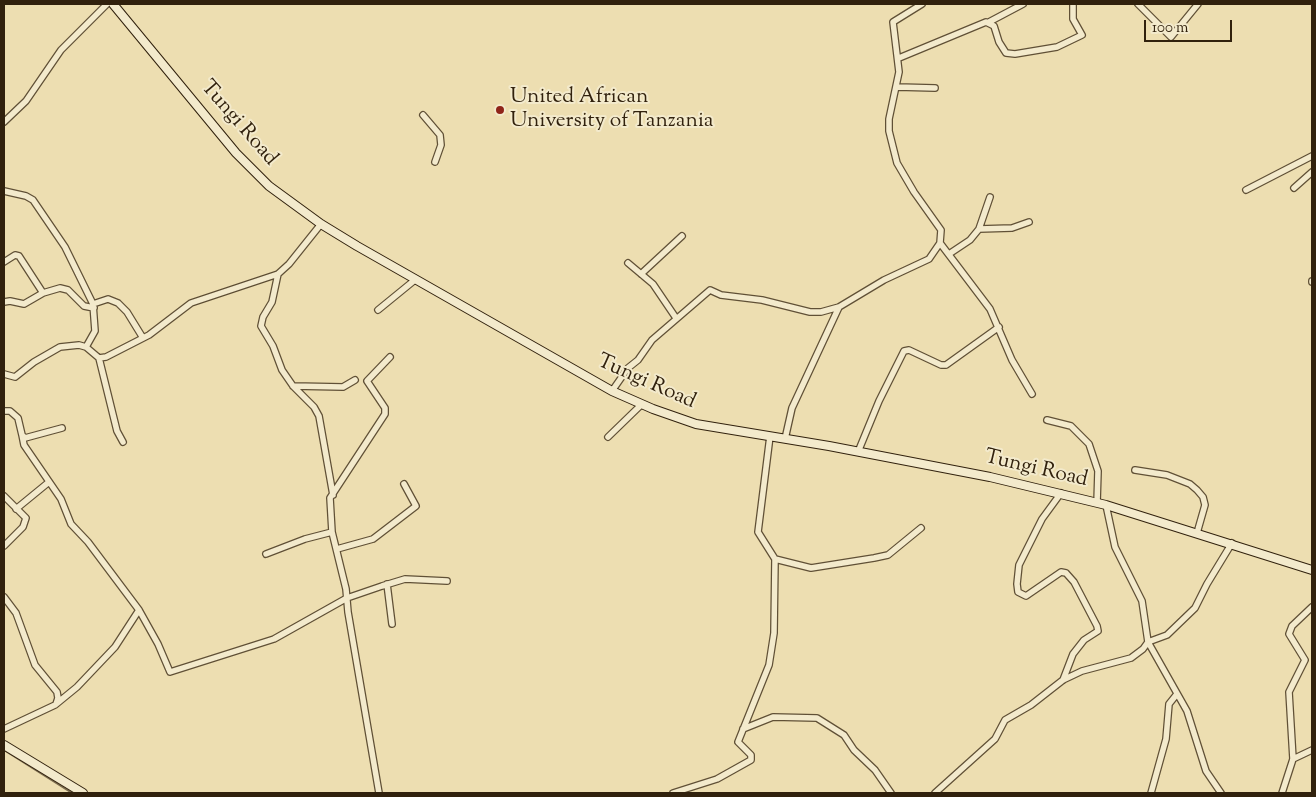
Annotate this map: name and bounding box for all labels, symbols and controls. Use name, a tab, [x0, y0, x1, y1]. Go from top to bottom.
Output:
scale bar	[1146, 10, 1234, 42]
text: 100 m	[1152, 18, 1188, 39]
street label: Tungi Road	[194, 76, 282, 172]
place label: United African University of Tanzania	[510, 85, 714, 135]
marker: United African University of Tanzania	[494, 104, 506, 116]
street label: Tungi Road	[593, 350, 699, 416]
street label: Tungi Road	[982, 446, 1090, 494]

